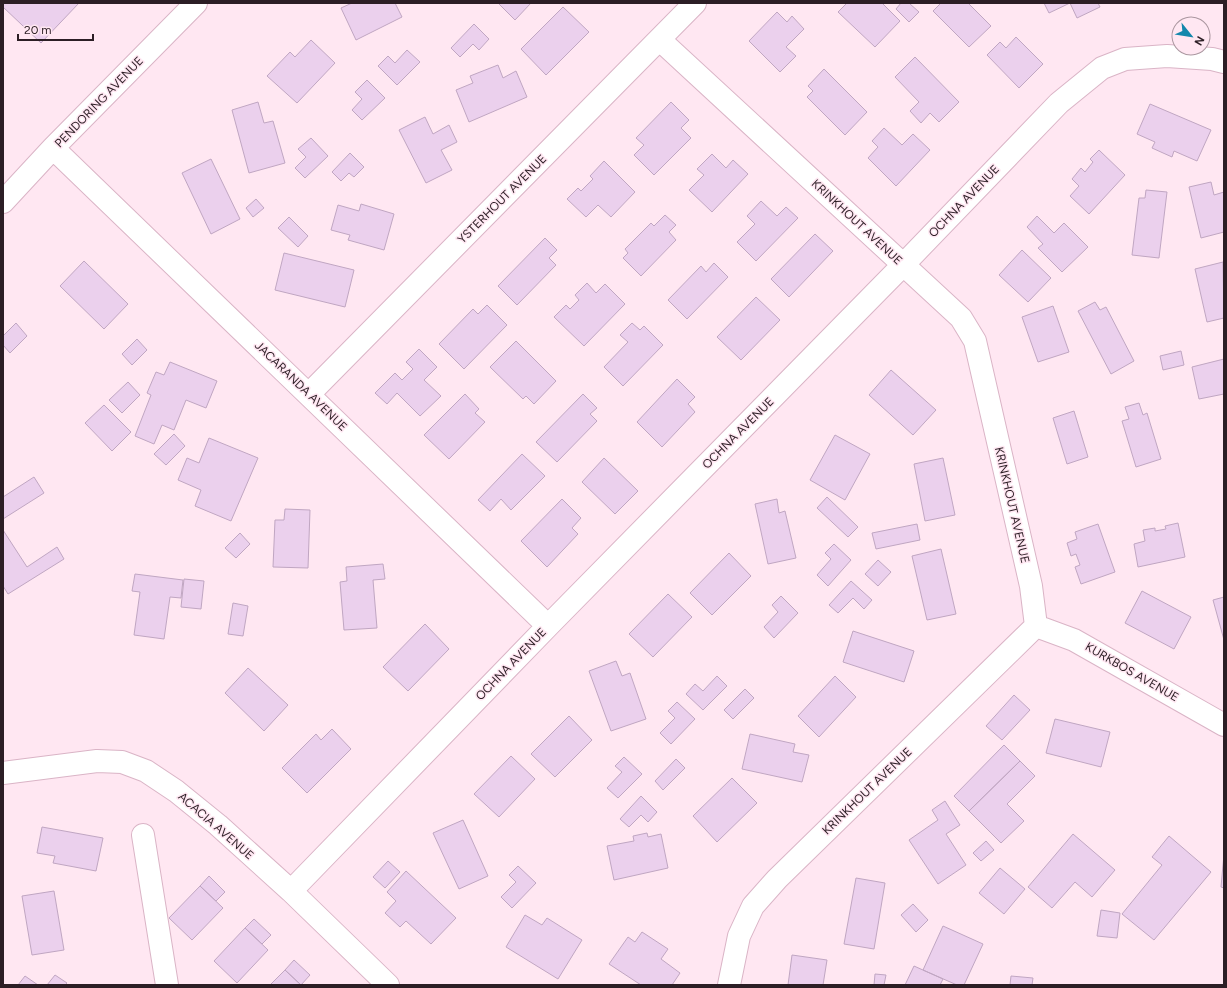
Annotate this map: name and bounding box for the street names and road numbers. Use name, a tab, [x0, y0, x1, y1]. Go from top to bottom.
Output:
street label: PENDORING AVENUE	[52, 54, 146, 150]
street label: YSTERHOUT AVENUE	[455, 152, 549, 246]
street label: OCHNA AVENUE	[926, 162, 1002, 240]
street label: KRINKHOUT AVENUE	[809, 176, 905, 268]
street label: JACARANDA AVENUE	[252, 338, 350, 434]
street label: OCHNA AVENUE	[699, 394, 777, 472]
street label: KRINKHOUT AVENUE	[992, 446, 1032, 564]
street label: OCHNA AVENUE	[473, 625, 549, 703]
street label: KURKBOS AVENUE	[1083, 640, 1181, 704]
street label: KRINKHOUT AVENUE	[819, 745, 915, 837]
street label: ACACIA AVENUE	[175, 789, 257, 863]

